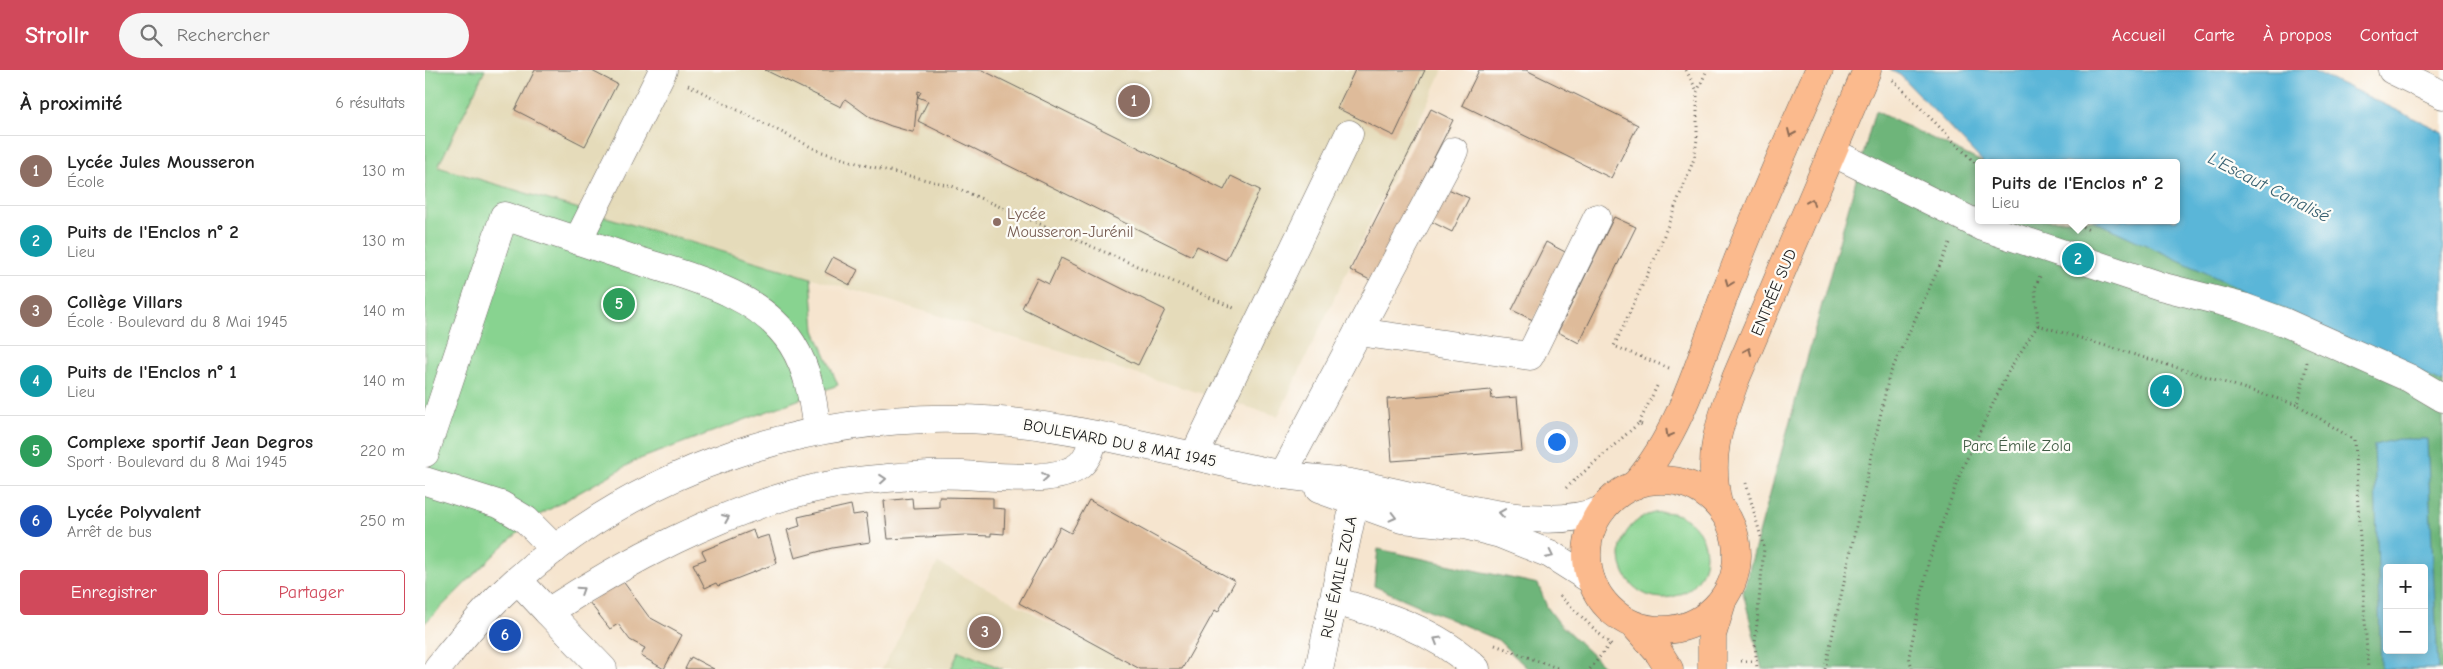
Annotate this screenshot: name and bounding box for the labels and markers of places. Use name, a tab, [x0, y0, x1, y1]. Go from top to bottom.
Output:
pin: 1	[1118, 82, 1150, 120]
place label: Lycée Mousseron-Jurénil	[1007, 205, 1134, 241]
marker: Lycée Mousseron-Jurénil	[991, 216, 1003, 228]
pin: 2	[2062, 240, 2094, 278]
pin: 5	[603, 285, 635, 323]
pin: 4	[2150, 372, 2182, 410]
pin: 3	[969, 613, 1001, 651]
pin: 6	[489, 616, 521, 654]

